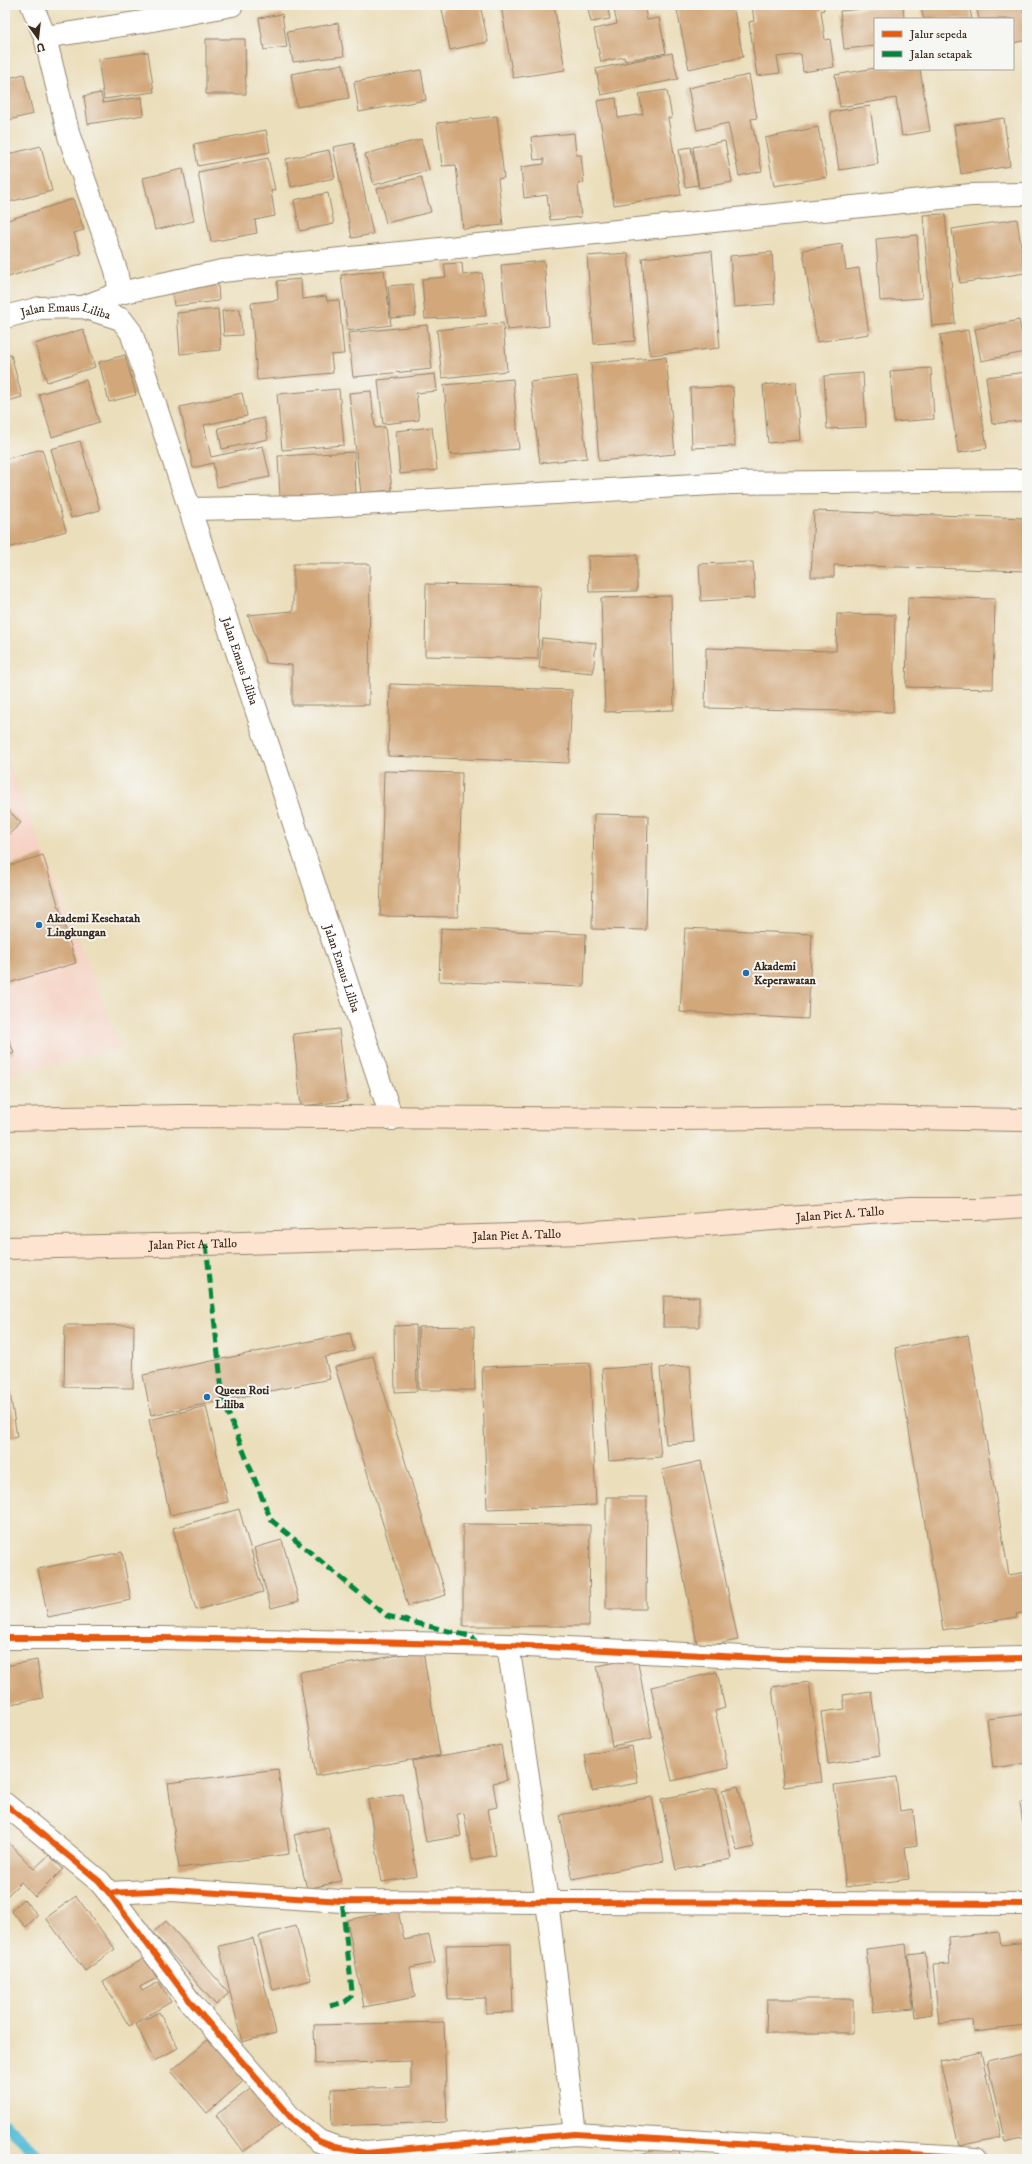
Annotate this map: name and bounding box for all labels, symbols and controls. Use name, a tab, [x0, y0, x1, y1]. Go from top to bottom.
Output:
north arrow	[18, 18, 58, 58]
legend	[874, 18, 1014, 70]
text: Jalur sepeda	[909, 27, 968, 42]
text: U	[34, 39, 46, 55]
text: Jalan setapak	[909, 47, 972, 62]
street label: Jalan Emaus Liliba	[18, 300, 113, 323]
street label: Jalan Emaus Liliba	[218, 614, 262, 708]
place label: Akademi Kesehatah Lingkungan	[46, 911, 141, 940]
marker: Akademi Kesehatah Lingkungan	[34, 920, 44, 930]
street label: Jalan Emaus Liliba	[320, 922, 364, 1015]
place label: Akademi Keperawatan	[753, 959, 816, 988]
marker: Akademi Keperawatan	[741, 968, 751, 978]
street label: Jalan Piet A. Tallo	[795, 1203, 885, 1225]
street label: Jalan Piet A. Tallo	[472, 1226, 561, 1244]
street label: Jalan Piet A. Tallo	[148, 1236, 237, 1253]
place label: Queen Roti Liliba	[215, 1383, 269, 1412]
marker: Queen Roti Liliba	[202, 1392, 212, 1402]

